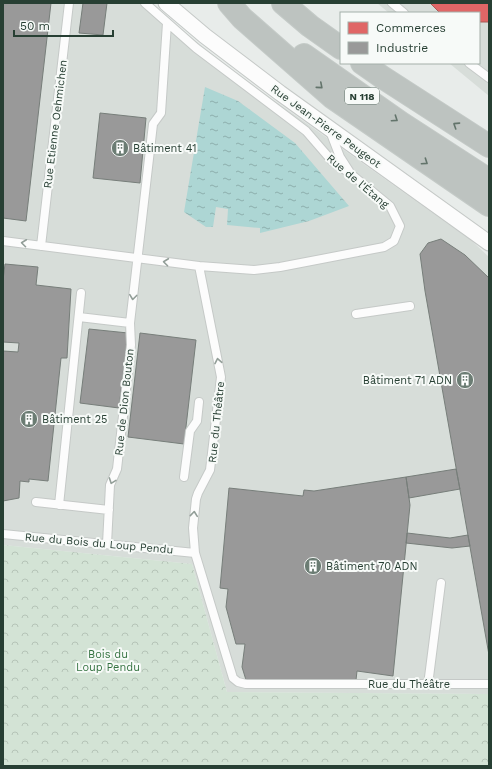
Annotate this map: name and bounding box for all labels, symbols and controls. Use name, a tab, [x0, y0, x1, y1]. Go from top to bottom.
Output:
scale bar	[14, 12, 113, 38]
legend	[340, 12, 480, 64]
text: 50 m	[20, 19, 50, 33]
text: Commerces	[376, 21, 446, 35]
text: Industrie	[376, 41, 428, 55]
street label: Rue Etienne Oehmichen	[41, 59, 70, 189]
street label: Rue Jean-Pierre Peugeot	[268, 82, 384, 171]
one-way arrow	[315, 82, 322, 89]
road number: N 118	[345, 88, 379, 104]
one-way arrow	[391, 114, 398, 122]
one-way arrow	[453, 122, 460, 130]
building icon: Bâtiment 41	[110, 138, 130, 158]
place label: Bâtiment 41	[133, 142, 196, 155]
street label: Rue de l'Étang	[324, 151, 392, 211]
one-way arrow	[421, 157, 428, 164]
one-way arrow	[21, 239, 27, 248]
one-way arrow	[163, 258, 169, 267]
one-way arrow	[129, 294, 138, 300]
street label: Rue de Dion Bouton	[112, 348, 137, 456]
one-way arrow	[214, 358, 223, 364]
building icon: Bâtiment 71 ADN	[455, 370, 475, 390]
place label: Bâtiment 71 ADN	[363, 374, 452, 387]
street label: Rue du Théâtre	[206, 381, 227, 464]
building icon: Bâtiment 25	[19, 409, 39, 429]
place label: Bâtiment 25	[42, 413, 107, 426]
one-way arrow	[109, 477, 117, 484]
one-way arrow	[189, 511, 198, 517]
street label: Rue du Bois du Loup Pendu	[24, 531, 174, 556]
building icon: Bâtiment 70 ADN	[303, 556, 323, 576]
place label: Bâtiment 70 ADN	[326, 560, 418, 573]
park label: Bois du Loup Pendu	[76, 648, 140, 674]
street label: Rue du Théâtre	[368, 678, 450, 691]

